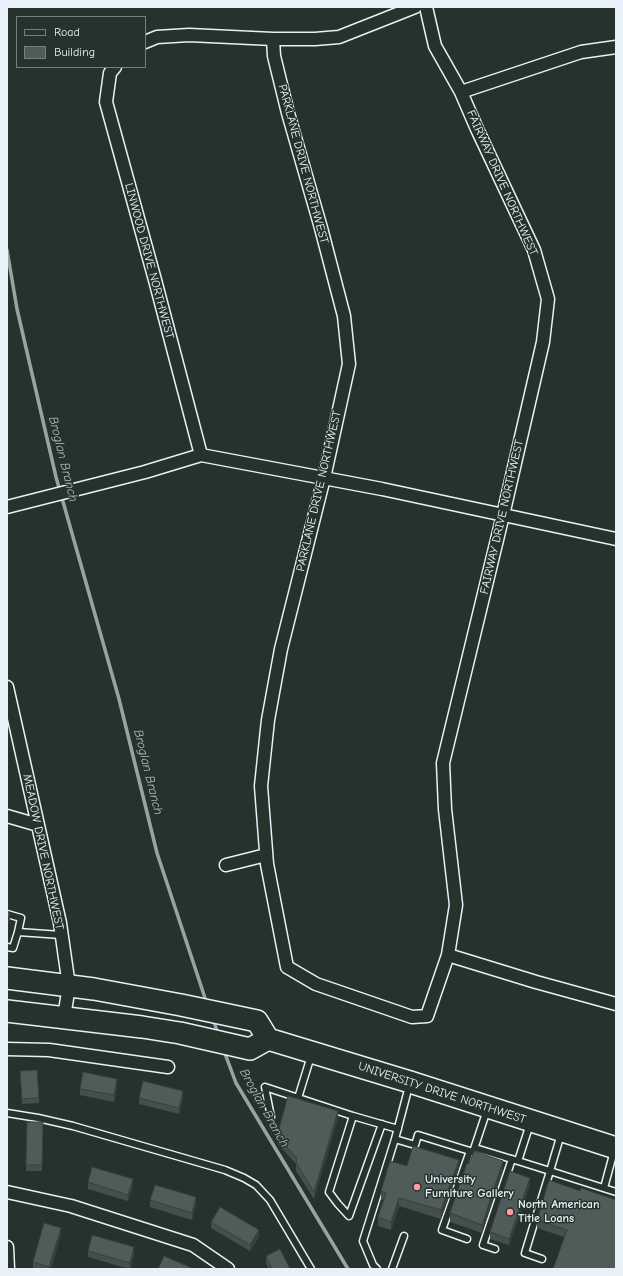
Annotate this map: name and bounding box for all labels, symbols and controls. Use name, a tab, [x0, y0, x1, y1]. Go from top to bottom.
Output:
legend	[16, 16, 146, 68]
text: Road	[54, 25, 80, 39]
text: Building	[54, 45, 95, 59]
street label: PARKLANE DRIVE NORTHWEST	[275, 83, 331, 245]
street label: FAIRWAY DRIVE NORTHWEST	[463, 108, 541, 258]
street label: LINWOOD DRIVE NORTHWEST	[121, 181, 177, 341]
street label: PARKLANE DRIVE NORTHWEST	[293, 409, 345, 573]
water label: Broglan Branch	[45, 415, 81, 503]
street label: FAIRWAY DRIVE NORTHWEST	[477, 438, 527, 596]
water label: Broglan Branch	[130, 728, 166, 816]
street label: MEADOW DRIVE NORTHWEST	[19, 773, 67, 931]
street label: UNIVERSITY DRIVE NORTHWEST	[356, 1059, 528, 1127]
water label: Broglan Branch	[236, 1066, 292, 1150]
place label: University Furniture Gallery	[425, 1173, 514, 1201]
marker: University Furniture Gallery	[412, 1182, 422, 1192]
place label: North American Title Loans	[518, 1198, 599, 1226]
marker: North American Title Loans	[505, 1207, 515, 1217]

